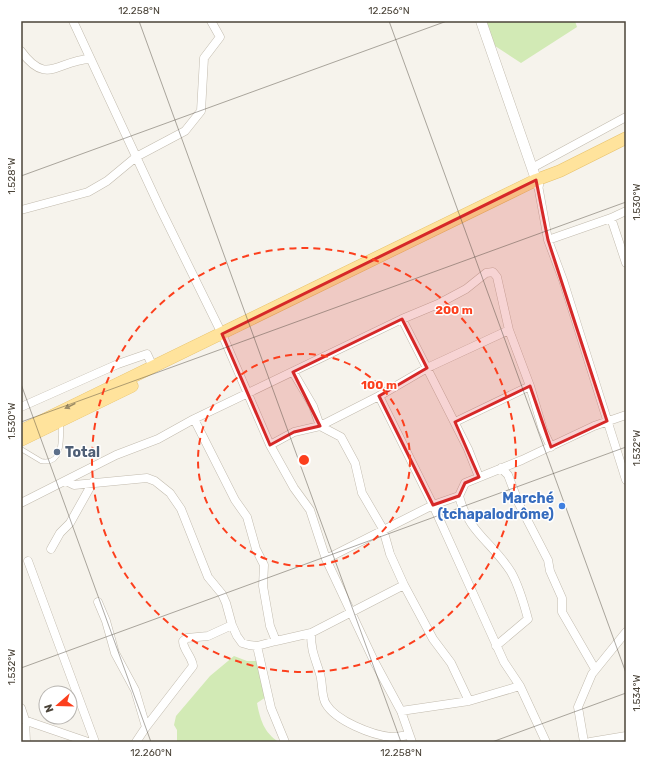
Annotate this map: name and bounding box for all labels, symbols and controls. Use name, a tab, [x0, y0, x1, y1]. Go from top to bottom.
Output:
text: 12.258°N	[118, 5, 160, 17]
text: 12.256°N	[368, 5, 410, 17]
text: 1.528°W	[6, 158, 18, 194]
text: 1.530°W	[631, 184, 643, 221]
text: 200 m	[435, 303, 473, 317]
text: 100 m	[361, 378, 397, 392]
text: 1.530°W	[6, 403, 18, 440]
one-way arrow	[65, 403, 76, 409]
text: 1.532°W	[631, 430, 643, 466]
place label: Total	[65, 444, 100, 461]
marker: Total	[52, 447, 62, 457]
centre of rings	[297, 453, 311, 467]
place label: Marché (tchapalodrôme)	[438, 490, 554, 523]
marker: Marché (tchapalodrôme)	[557, 501, 567, 511]
text: 1.532°W	[6, 649, 18, 685]
text: 1.534°W	[631, 675, 643, 711]
north arrow	[38, 685, 78, 725]
text: N	[42, 702, 57, 714]
text: 12.260°N	[130, 747, 172, 759]
text: 12.258°N	[380, 747, 422, 759]

